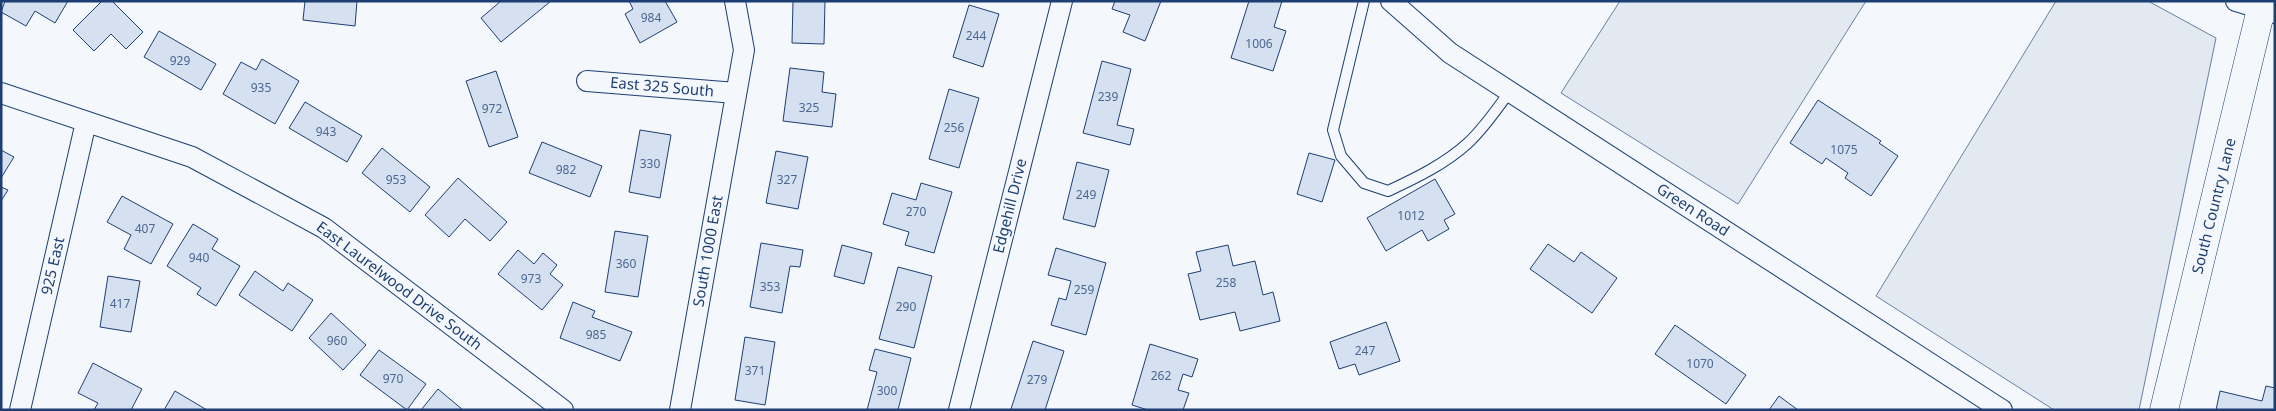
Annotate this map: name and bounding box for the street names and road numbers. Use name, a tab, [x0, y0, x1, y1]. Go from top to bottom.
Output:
street label: East 325 South	[609, 72, 715, 101]
street label: South Country Lane	[2186, 136, 2240, 276]
street label: Edgehill Drive	[988, 156, 1030, 255]
street label: Green Road	[1653, 178, 1734, 240]
street label: South 1000 East	[687, 193, 727, 308]
street label: East Laurelwood Drive South	[313, 216, 486, 354]
street label: 925 East	[36, 234, 69, 297]

